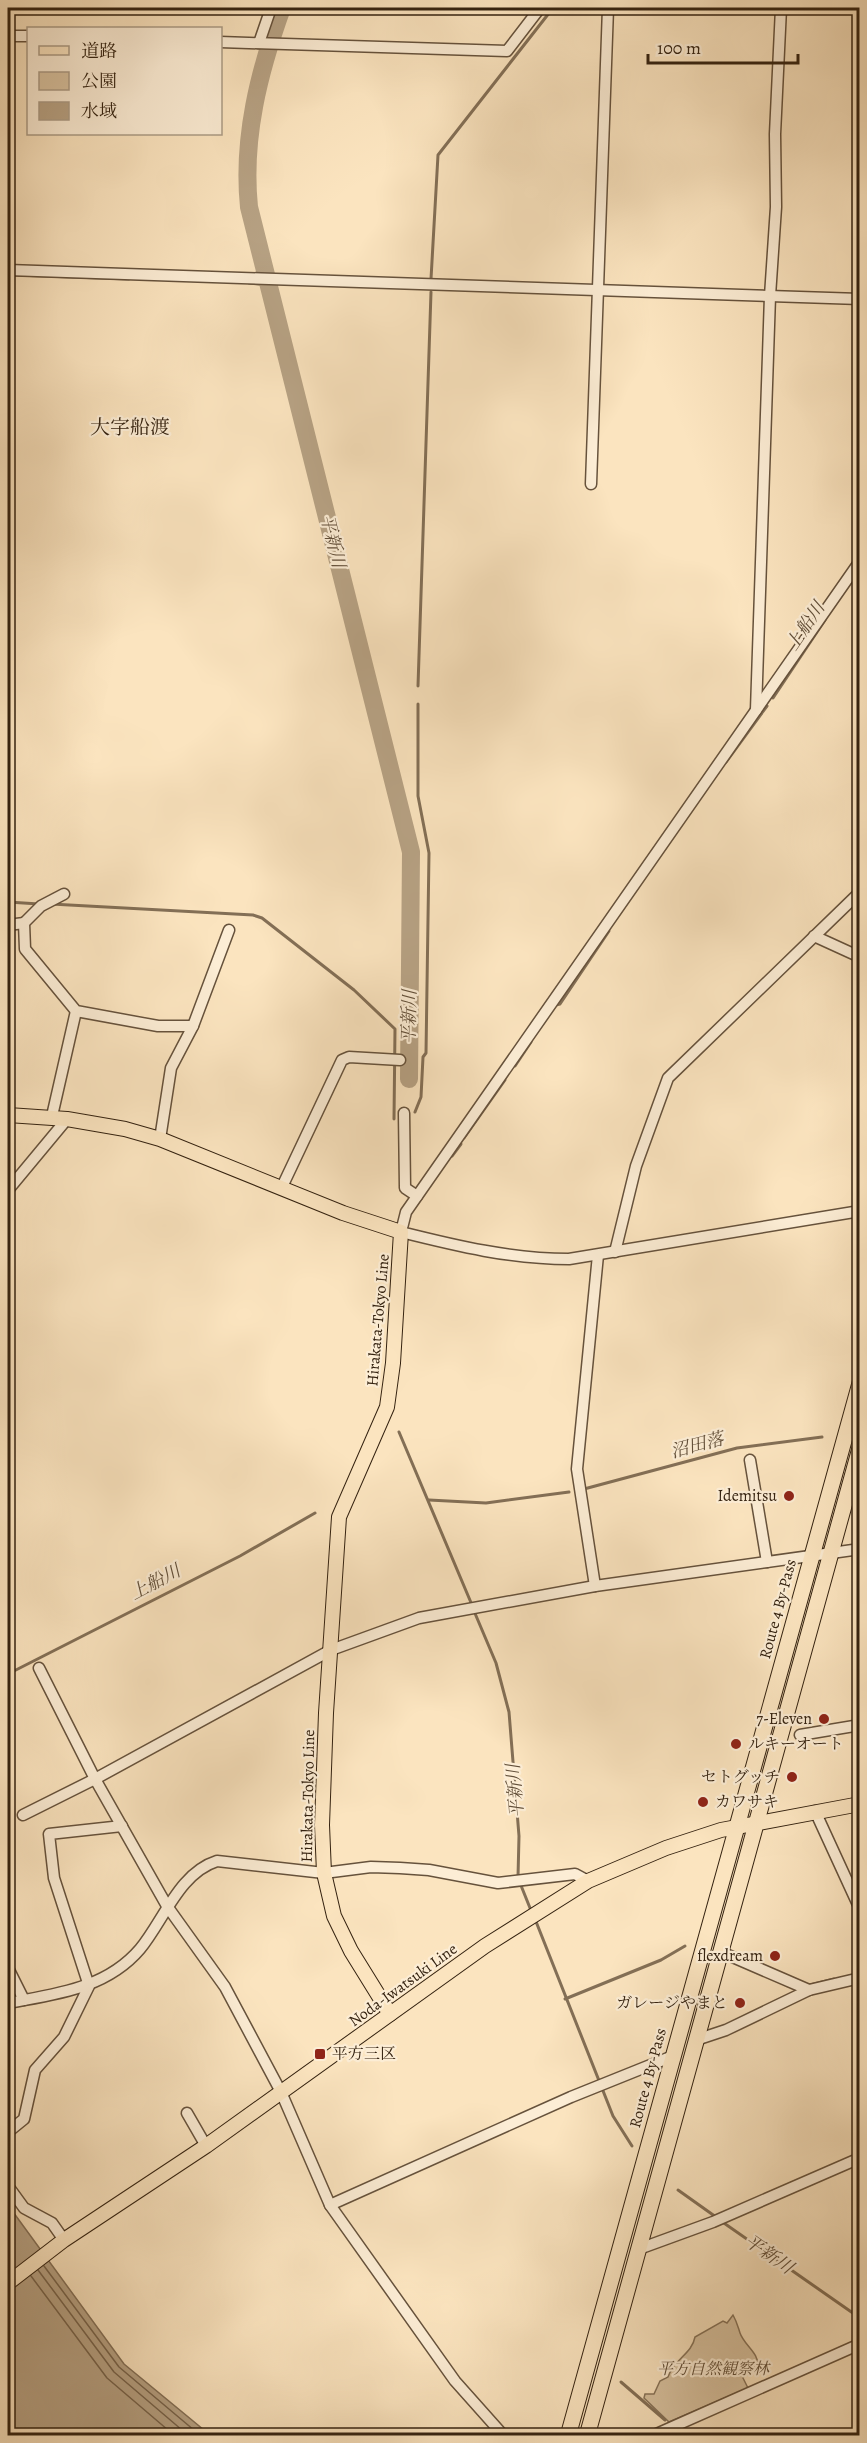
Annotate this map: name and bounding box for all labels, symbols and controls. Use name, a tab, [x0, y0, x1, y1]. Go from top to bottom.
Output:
legend	[27, 27, 222, 135]
scale bar	[648, 27, 798, 65]
text: 100 m	[657, 36, 701, 60]
text: 道路	[81, 39, 117, 63]
text: 公園	[81, 69, 117, 93]
text: 水域	[81, 99, 117, 123]
district label: 大字船渡	[90, 414, 170, 441]
water label: 平新川	[315, 512, 352, 572]
water label: 上船川	[780, 595, 831, 655]
water label: 平新川	[397, 988, 422, 1044]
street label: Hirakata-Tokyo Line	[361, 1253, 395, 1387]
water label: 沼田落	[668, 1426, 729, 1464]
place label: Idemitsu	[718, 1485, 777, 1507]
marker: Idemitsu	[782, 1489, 796, 1503]
street label: Route 4 By-Pass	[754, 1557, 802, 1661]
water label: 上船川	[126, 1558, 186, 1605]
place label: 7-Eleven	[756, 1708, 812, 1730]
marker: 7-Eleven	[817, 1712, 831, 1726]
street label: Hirakata-Tokyo Line	[296, 1729, 320, 1863]
place label: ルキーオート	[748, 1733, 844, 1755]
marker: ルキーオート	[729, 1737, 743, 1751]
water label: 平新川	[501, 1761, 529, 1819]
place label: セトグッチ	[701, 1766, 780, 1788]
marker: セトグッチ	[785, 1770, 799, 1784]
place label: カワサキ	[715, 1791, 779, 1813]
marker: カワサキ	[696, 1795, 710, 1809]
street label: Noda-Iwatsuki Line	[344, 1938, 462, 2032]
place label: flexdream	[697, 1945, 763, 1967]
marker: flexdream	[768, 1949, 782, 1963]
place label: ガレージやまと	[616, 1992, 728, 2014]
marker: ガレージやまと	[733, 1996, 747, 2010]
street label: Route 4 By-Pass	[624, 2026, 672, 2130]
place label: 平方三区	[332, 2043, 396, 2065]
marker: 平方三区	[313, 2047, 327, 2061]
water label: 平新川	[740, 2229, 800, 2280]
park label: 平方自然観察林	[657, 2358, 771, 2380]

